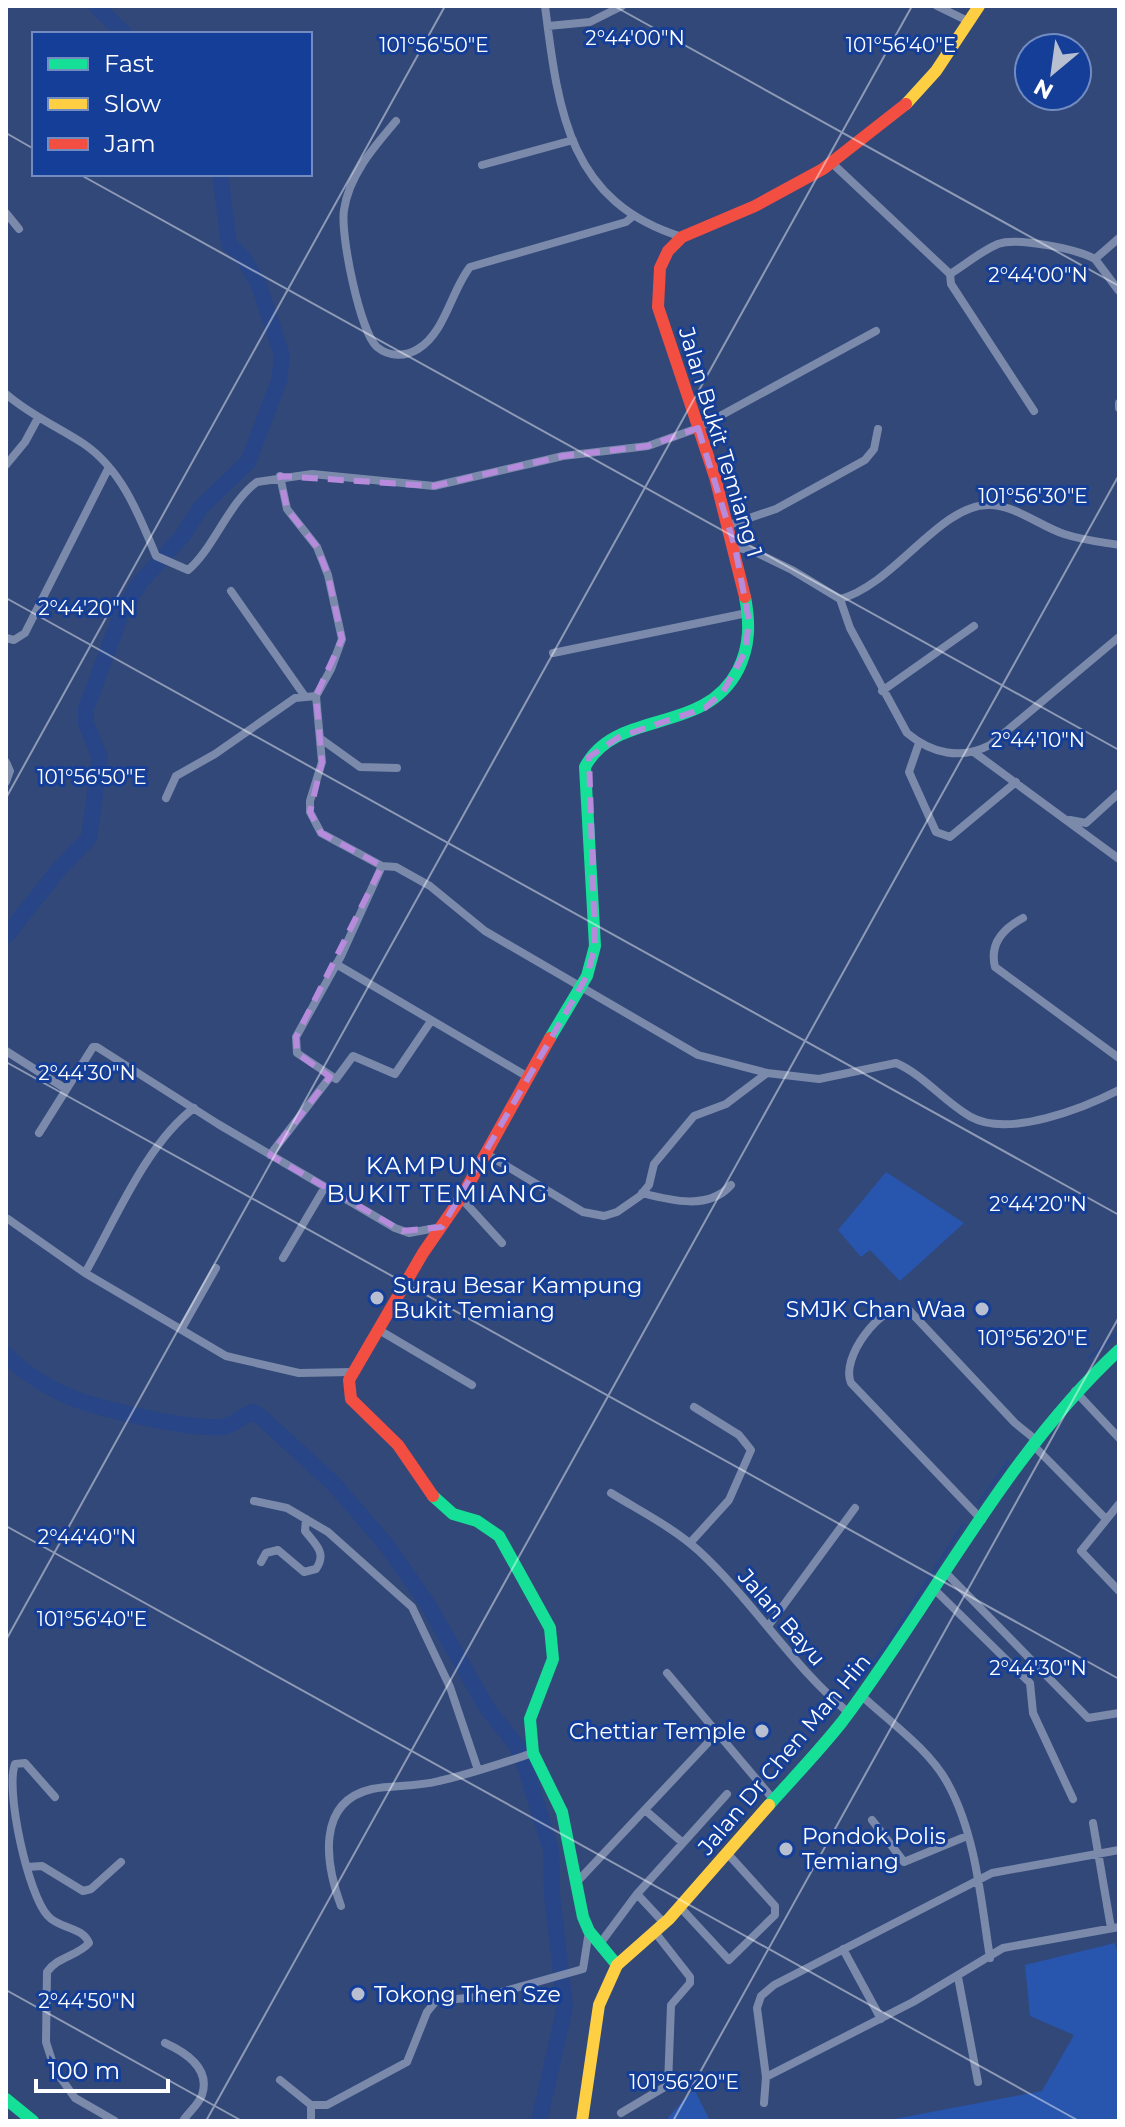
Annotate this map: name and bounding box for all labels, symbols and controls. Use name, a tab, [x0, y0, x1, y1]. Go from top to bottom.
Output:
text: 2°44'00"N	[585, 26, 685, 50]
legend	[32, 32, 312, 176]
north arrow	[1013, 32, 1093, 112]
text: 101°56'50"E	[379, 33, 489, 57]
text: 101°56'40"E	[846, 33, 956, 57]
text: Fast	[104, 49, 155, 78]
text: N	[1029, 73, 1058, 105]
text: Slow	[104, 89, 161, 118]
text: Jam	[103, 129, 156, 158]
text: 2°44'00"N	[988, 263, 1088, 287]
street label: Jalan Bukit Temiang 1	[672, 323, 768, 560]
text: 101°56'30"E	[978, 484, 1088, 508]
text: 2°44'20"N	[38, 596, 136, 620]
text: 2°44'10"N	[991, 728, 1085, 752]
text: 101°56'50"E	[37, 765, 147, 789]
text: 2°44'30"N	[38, 1061, 136, 1085]
district label: KAMPUNG BUKIT TEMIANG	[327, 1151, 549, 1208]
text: 2°44'20"N	[989, 1192, 1087, 1216]
place label: Surau Besar Kampung Bukit Temiang	[393, 1272, 642, 1324]
marker: Surau Besar Kampung Bukit Temiang	[368, 1289, 386, 1307]
place label: SMJK Chan Waa	[786, 1296, 966, 1323]
marker: SMJK Chan Waa	[973, 1300, 991, 1318]
text: 101°56'20"E	[978, 1326, 1088, 1350]
text: 2°44'40"N	[38, 1525, 136, 1549]
street label: Jalan Bayu	[732, 1563, 831, 1671]
text: 101°56'40"E	[37, 1607, 147, 1631]
street label: Jalan Dr Chen Man Hin	[692, 1648, 876, 1861]
text: 2°44'30"N	[989, 1656, 1087, 1680]
place label: Chettiar Temple	[569, 1718, 746, 1745]
marker: Chettiar Temple	[753, 1722, 771, 1740]
place label: Pondok Polis Temiang	[802, 1823, 946, 1875]
marker: Pondok Polis Temiang	[777, 1840, 795, 1858]
place label: Tokong Then Sze	[374, 1981, 561, 2008]
marker: Tokong Then Sze	[349, 1985, 367, 2003]
text: 2°44'50"N	[38, 1989, 136, 2013]
scale bar	[36, 2043, 168, 2093]
text: 100 m	[48, 2056, 120, 2085]
text: 101°56'20"E	[629, 2070, 739, 2094]

